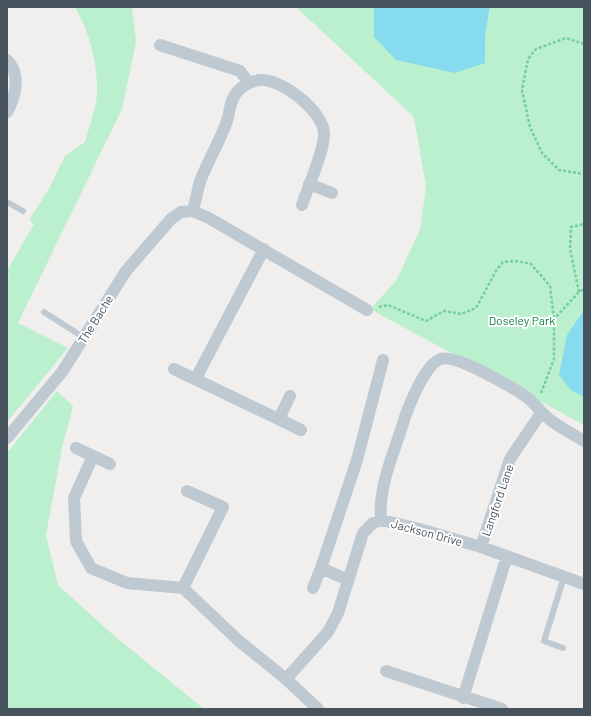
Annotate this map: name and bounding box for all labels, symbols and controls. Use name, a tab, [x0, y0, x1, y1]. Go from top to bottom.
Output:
street label: The Bache	[75, 292, 115, 346]
park label: Doseley Park	[489, 313, 555, 327]
street label: Langford Lane	[478, 462, 516, 538]
street label: Jackson Drive	[390, 516, 464, 548]

